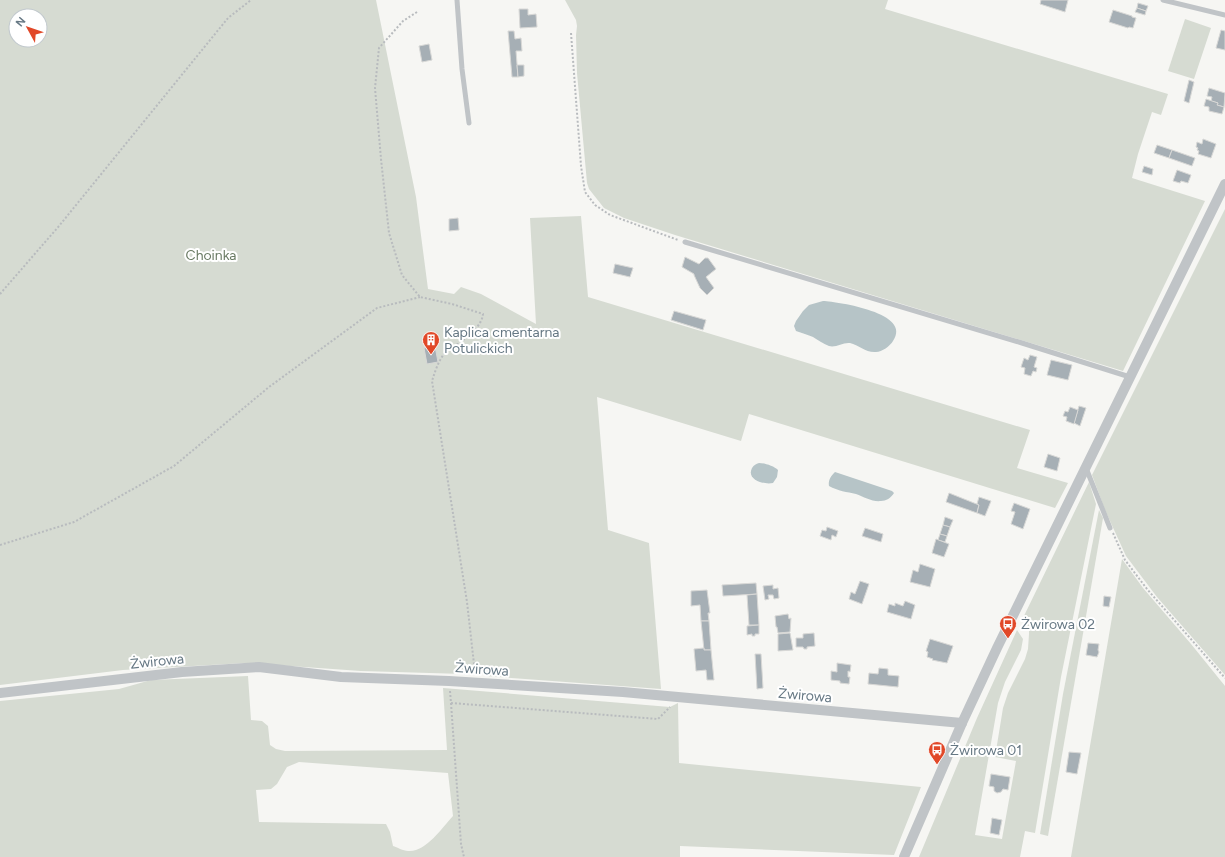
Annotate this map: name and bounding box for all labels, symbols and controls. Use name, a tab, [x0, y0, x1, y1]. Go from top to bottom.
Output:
north arrow	[8, 8, 48, 48]
text: N	[13, 14, 28, 29]
park label: Choinka	[186, 247, 236, 264]
place label: Kaplica cmentarna Potulickich	[444, 324, 559, 357]
building icon: Kaplica cmentarna Potulickich	[421, 330, 441, 355]
bus stop icon: Żwirowa 02	[998, 614, 1018, 639]
place label: Żwirowa 02	[1021, 616, 1095, 633]
street label: Żwirowa	[129, 650, 185, 673]
street label: Żwirowa	[455, 659, 509, 680]
street label: Żwirowa	[777, 685, 833, 706]
bus stop icon: Żwirowa 01	[927, 740, 947, 765]
place label: Żwirowa 01	[950, 742, 1022, 759]

